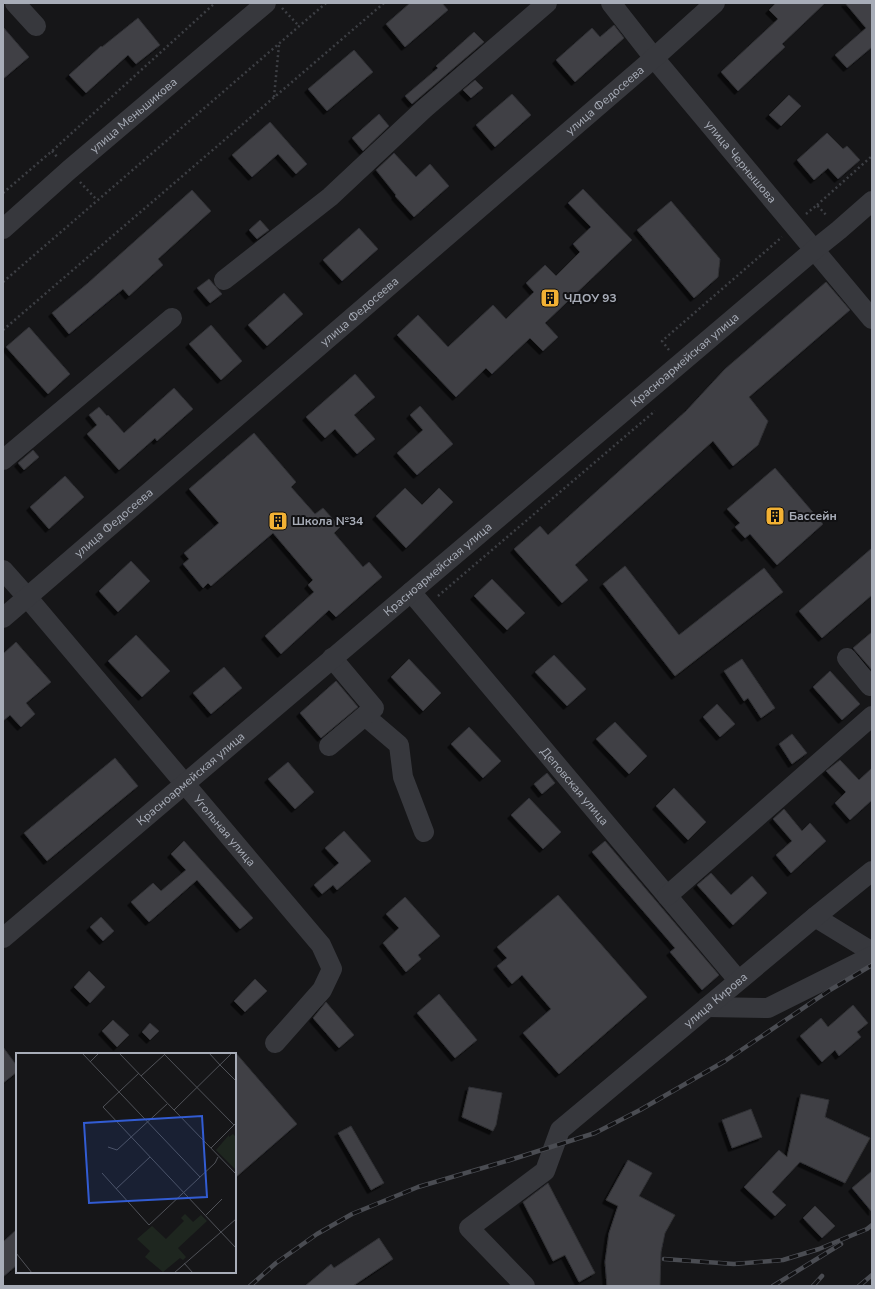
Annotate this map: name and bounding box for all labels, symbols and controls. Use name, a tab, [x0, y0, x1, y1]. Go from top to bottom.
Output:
street label: улица Федосеева	[562, 62, 648, 139]
street label: улица Меньшикова	[86, 74, 180, 157]
street label: улица Чернышова	[701, 117, 780, 207]
street label: улица Федосеева	[317, 273, 402, 350]
building icon: ЧДОУ 93	[539, 287, 561, 309]
place label: ЧДОУ 93	[564, 290, 617, 306]
street label: Красноармейская улица	[627, 309, 742, 410]
street label: улица Федосеева	[71, 484, 156, 561]
building icon: Бассейн	[764, 505, 786, 527]
place label: Бассейн	[789, 508, 837, 524]
building icon: Школа №34	[267, 510, 289, 532]
place label: Школа №34	[292, 513, 363, 529]
street label: Красноармейская улица	[380, 519, 495, 620]
street label: Красноармейская улица	[133, 728, 248, 829]
street label: Деповская улица	[537, 744, 612, 829]
street label: Угольная улица	[189, 791, 259, 870]
street label: улица Кирова	[680, 969, 751, 1031]
inset map	[16, 1053, 236, 1273]

